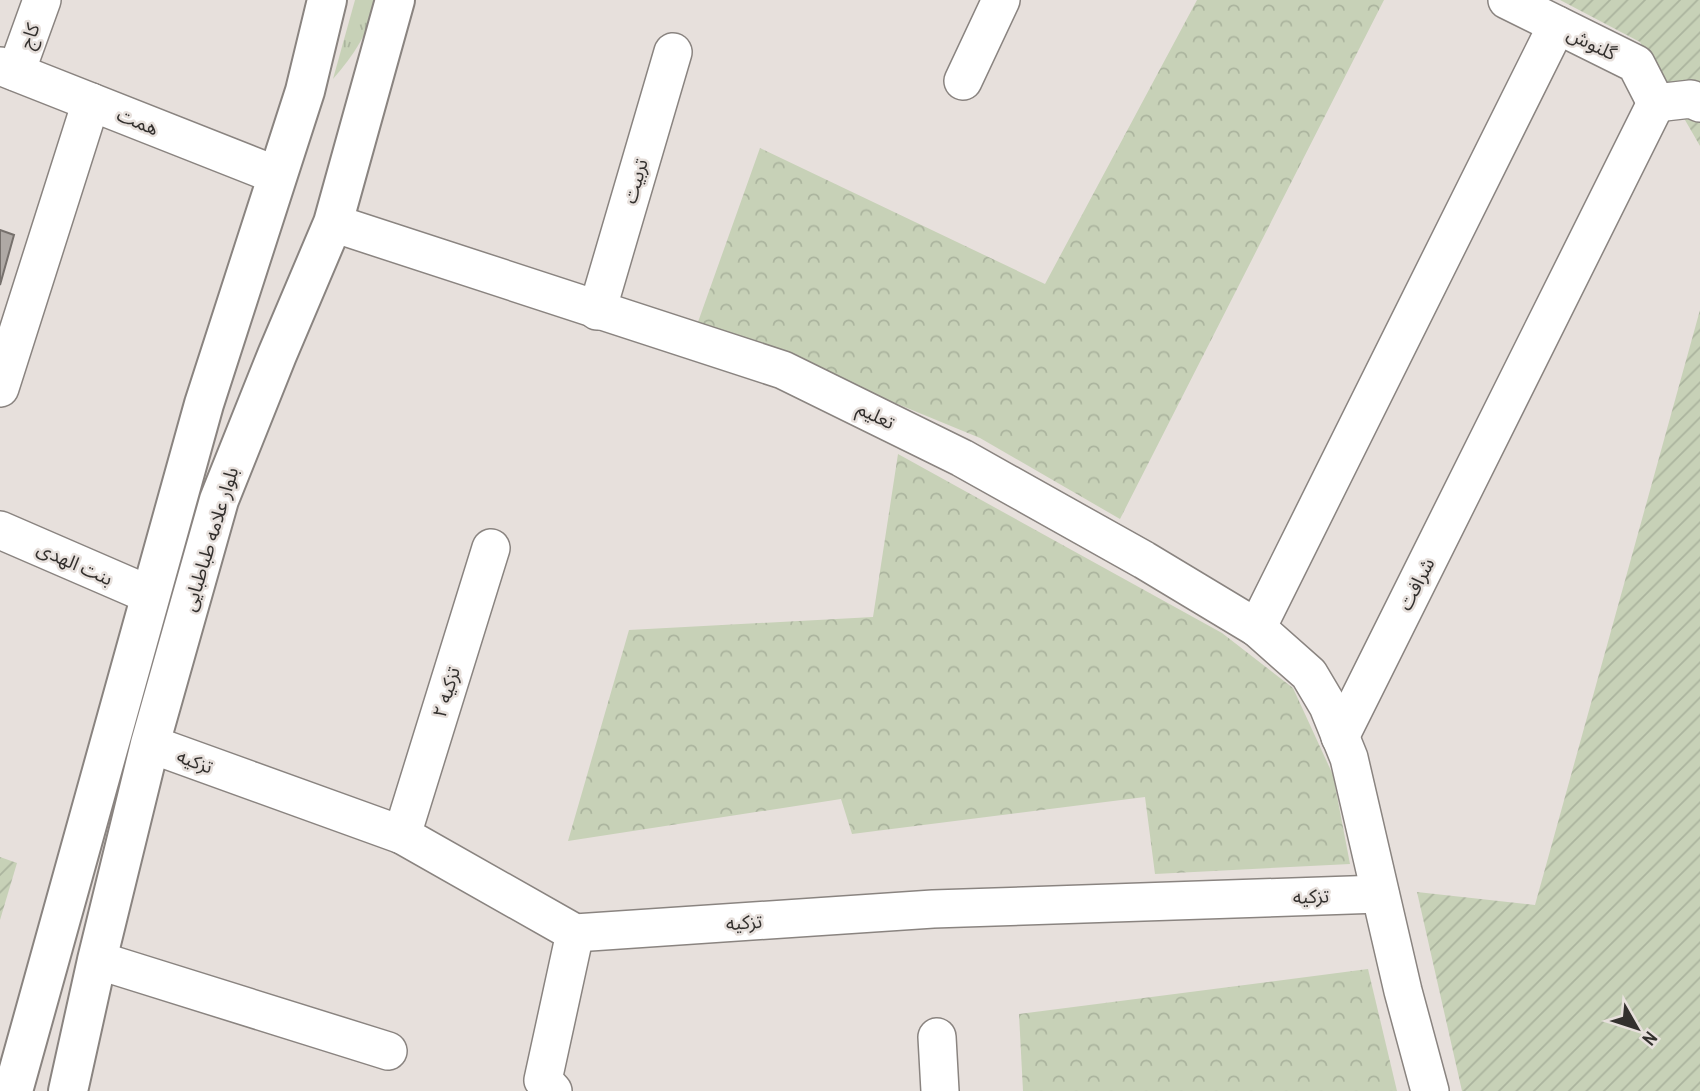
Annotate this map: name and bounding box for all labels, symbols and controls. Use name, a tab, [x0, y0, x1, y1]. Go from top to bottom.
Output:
street label: کاج	[13, 19, 47, 53]
street label: گلنوش	[1563, 20, 1622, 67]
street label: همت	[113, 101, 163, 141]
street label: تربیت	[616, 155, 654, 207]
street label: تعلیم	[852, 395, 899, 437]
street label: بلوار علامه طباطبایی	[176, 464, 244, 614]
street label: بنت الهدی	[33, 535, 117, 591]
street label: شرافت	[1392, 553, 1440, 615]
street label: تزکیه ۲	[426, 663, 466, 721]
street label: تزکیه	[173, 743, 217, 779]
street label: تزکیه	[1292, 882, 1330, 910]
street label: تزکیه	[725, 908, 763, 936]
north arrow	[1602, 993, 1672, 1063]
text: N	[1637, 1026, 1664, 1051]

